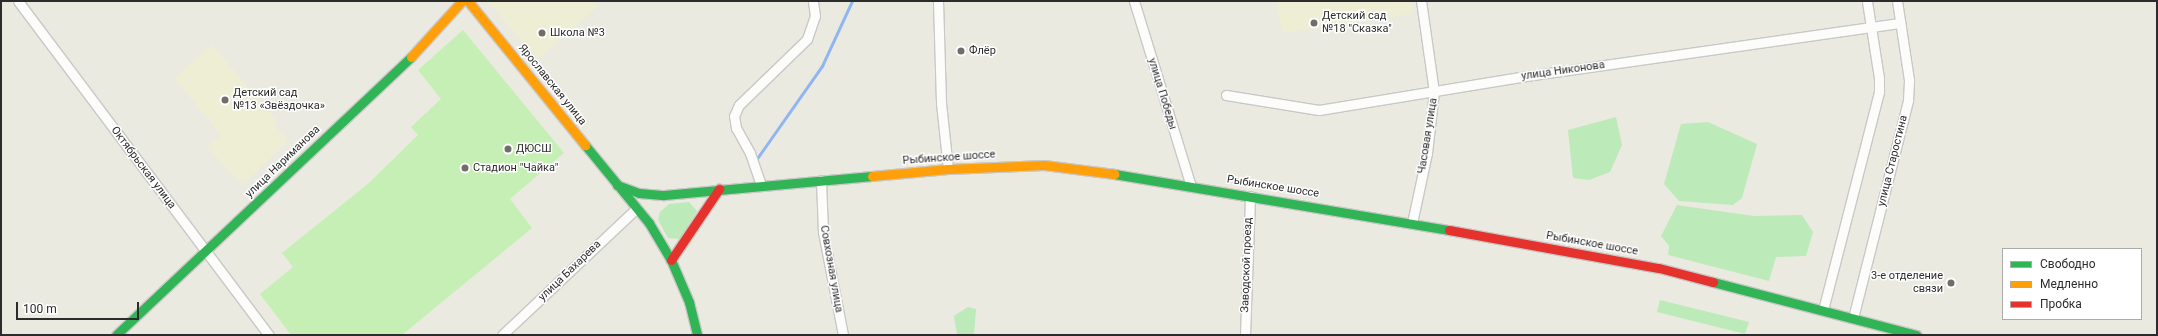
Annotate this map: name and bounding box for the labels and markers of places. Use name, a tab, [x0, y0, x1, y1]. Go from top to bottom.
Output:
place label: Детский сад №18 "Сказка"	[1322, 10, 1392, 36]
marker: Детский сад №18 "Сказка"	[1309, 18, 1319, 28]
place label: Школа №3	[550, 26, 605, 40]
marker: Школа №3	[537, 28, 547, 38]
place label: Флёр	[969, 44, 996, 58]
marker: Флёр	[956, 46, 966, 56]
place label: Детский сад №13 «Звёздочка»	[233, 87, 325, 113]
marker: Детский сад №13 «Звёздочка»	[220, 95, 230, 105]
place label: ДЮСШ	[516, 142, 552, 156]
marker: ДЮСШ	[503, 144, 513, 154]
place label: Стадион "Чайка"	[473, 161, 558, 175]
marker: Стадион "Чайка"	[460, 163, 470, 173]
place label: 3-е отделение связи	[1871, 270, 1943, 296]
marker: 3-е отделение связи	[1946, 278, 1956, 288]

